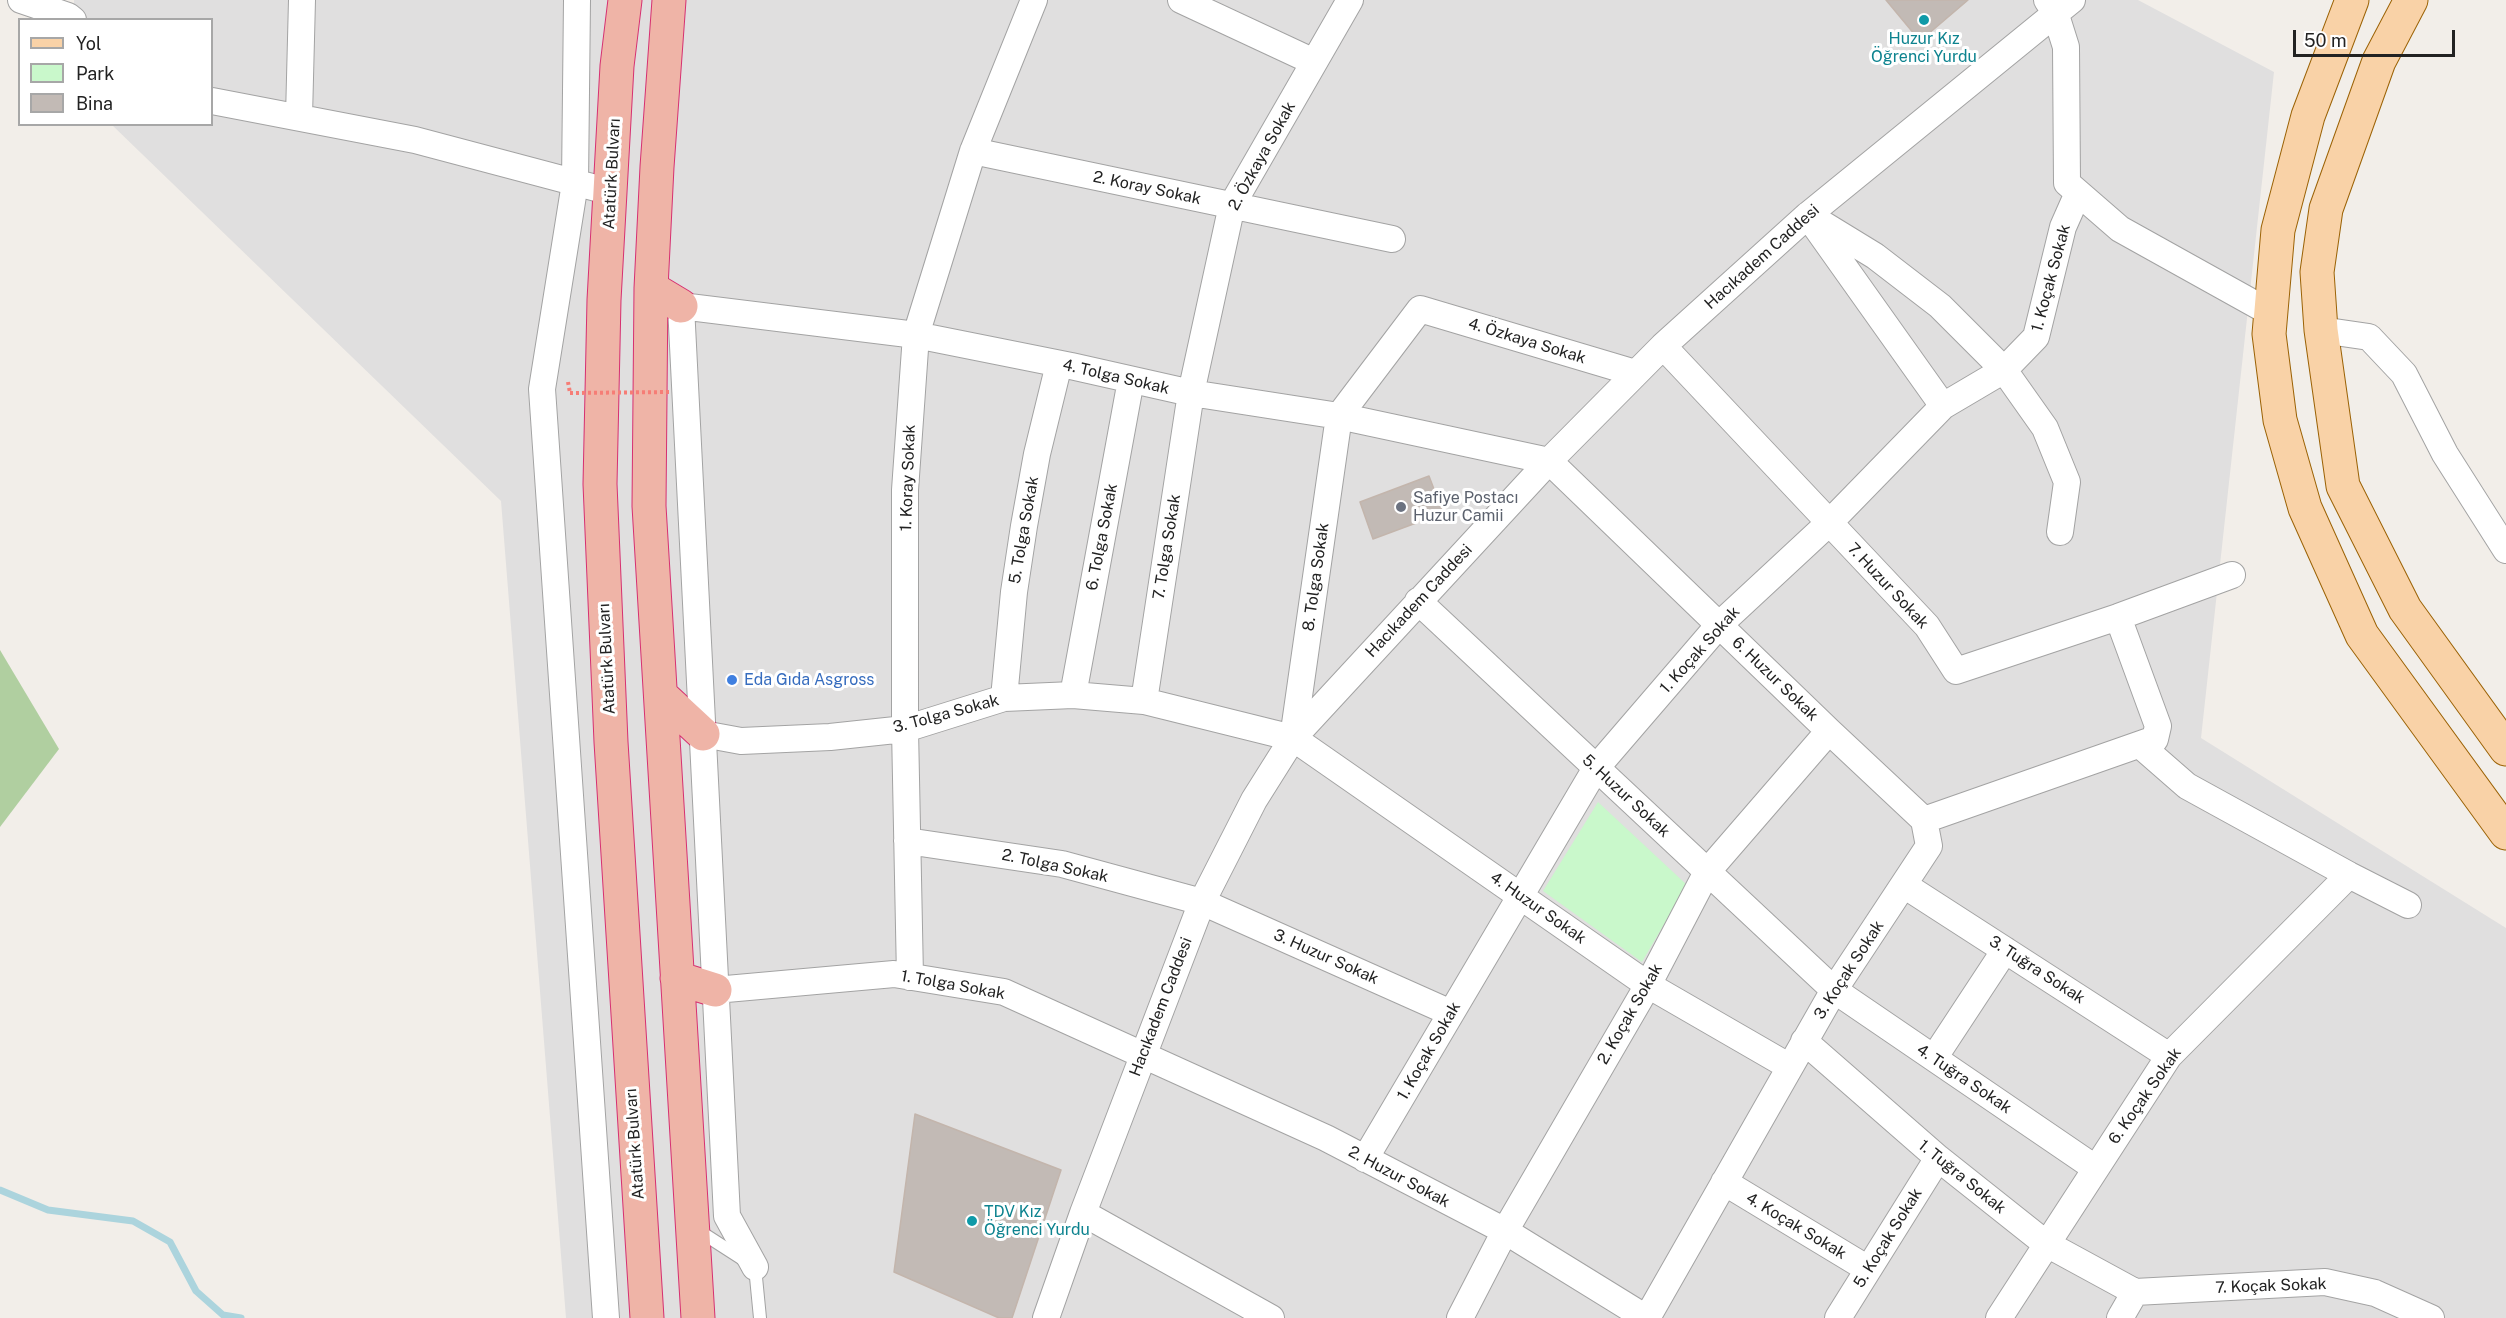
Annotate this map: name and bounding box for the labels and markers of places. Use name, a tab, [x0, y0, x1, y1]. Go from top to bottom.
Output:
marker: Huzur Kız Öğrenci Yurdu	[1917, 13, 1931, 27]
place label: Huzur Kız Öğrenci Yurdu	[1871, 29, 1977, 67]
place label: Safiye Postacı Huzur Camii	[1413, 488, 1518, 526]
marker: Safiye Postacı Huzur Camii	[1394, 500, 1408, 514]
place label: Eda Gıda Asgross	[744, 670, 874, 690]
marker: Eda Gıda Asgross	[725, 673, 739, 687]
place label: TDV Kız Öğrenci Yurdu	[984, 1202, 1090, 1240]
marker: TDV Kız Öğrenci Yurdu	[965, 1214, 979, 1228]

